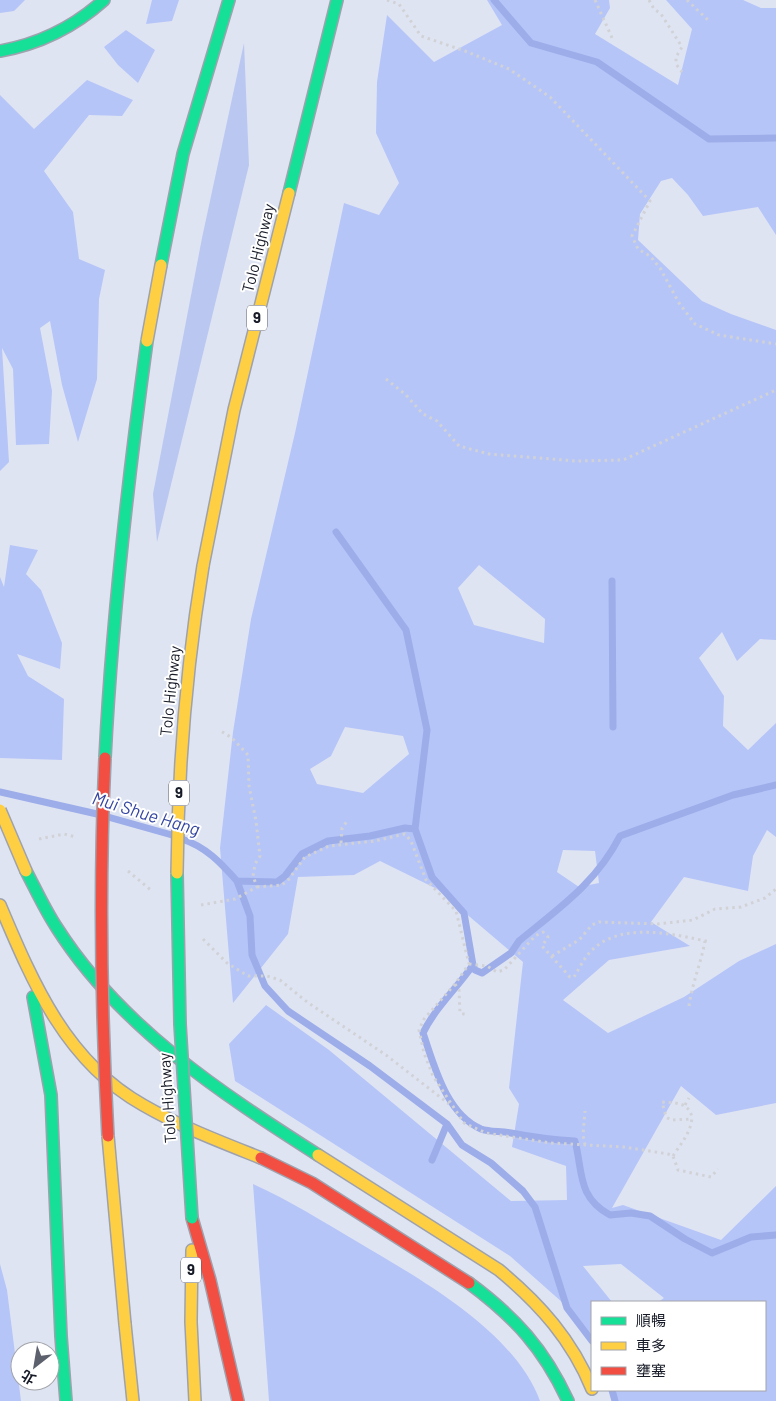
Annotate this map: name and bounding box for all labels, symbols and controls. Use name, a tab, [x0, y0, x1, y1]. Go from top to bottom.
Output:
street label: Tolo Highway	[237, 201, 278, 294]
road number: 9	[247, 306, 267, 330]
street label: Tolo Highway	[155, 644, 184, 737]
road number: 9	[169, 780, 189, 806]
water label: Mui Shue Hang	[90, 786, 203, 840]
street label: Tolo Highway	[154, 1052, 179, 1144]
road number: 9	[181, 1258, 201, 1282]
legend	[591, 1301, 766, 1391]
text: 順暢	[636, 1311, 666, 1329]
text: 車多	[636, 1336, 666, 1354]
north arrow	[10, 1341, 60, 1391]
text: 壅塞	[636, 1361, 666, 1379]
text: 北	[18, 1367, 38, 1388]

